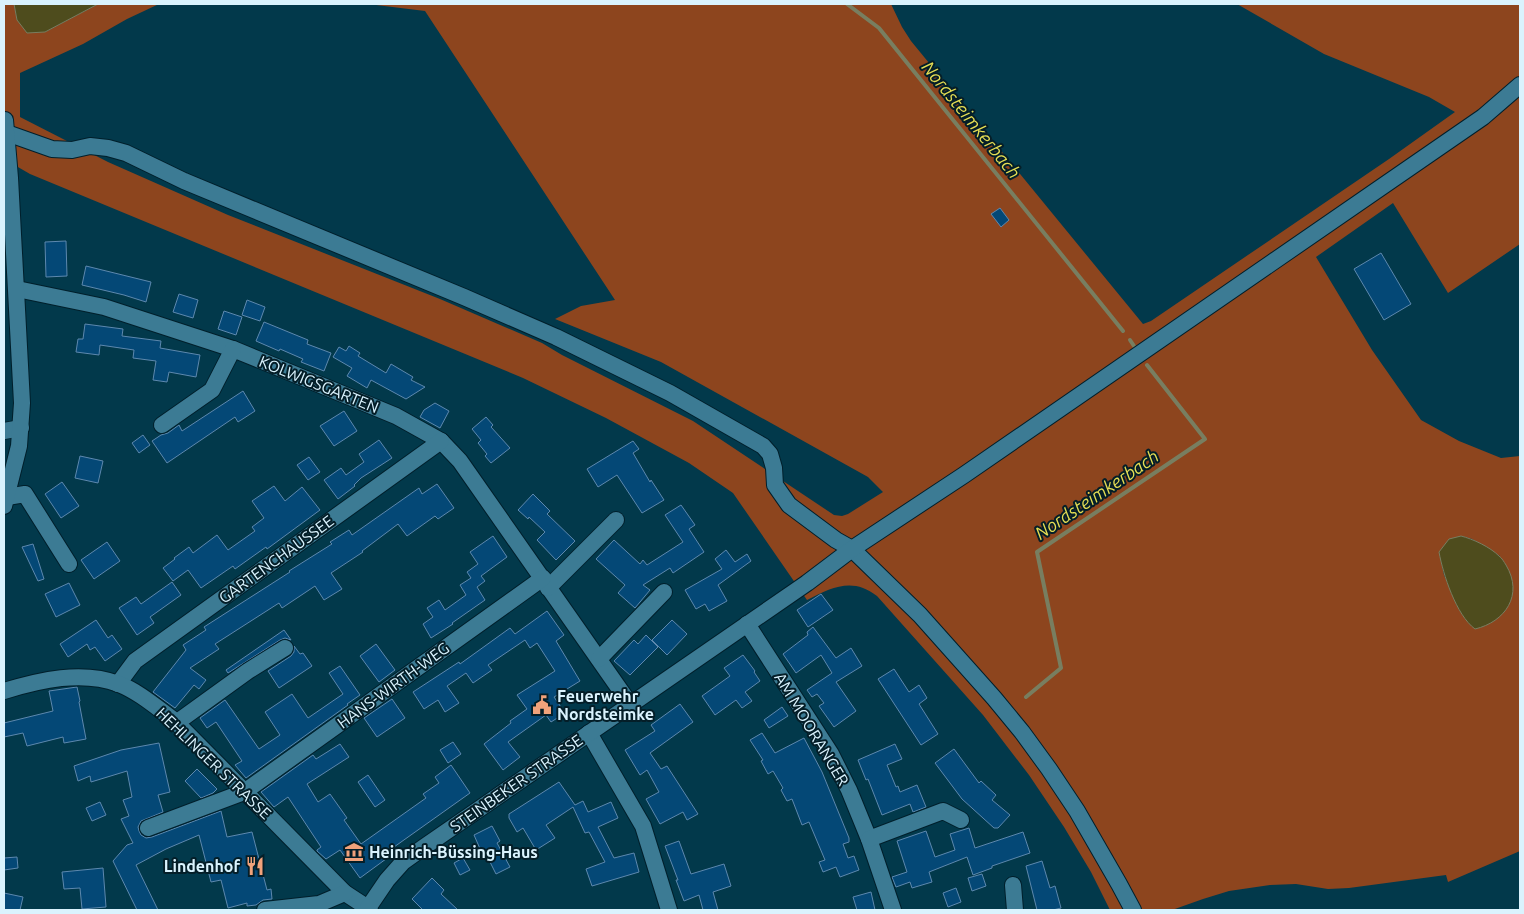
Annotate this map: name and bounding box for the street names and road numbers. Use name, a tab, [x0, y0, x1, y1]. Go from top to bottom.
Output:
street label: KOLWIGSGARTEN	[257, 352, 381, 416]
street label: GARTENCHAUSSEE	[215, 511, 337, 607]
street label: HANS-WIRTH-WEG	[334, 638, 452, 732]
street label: AM MOORANGER	[771, 669, 853, 789]
street label: HEHLINGER STRASSE	[153, 704, 275, 822]
street label: STEINBEKER STRASSE	[446, 730, 586, 835]

